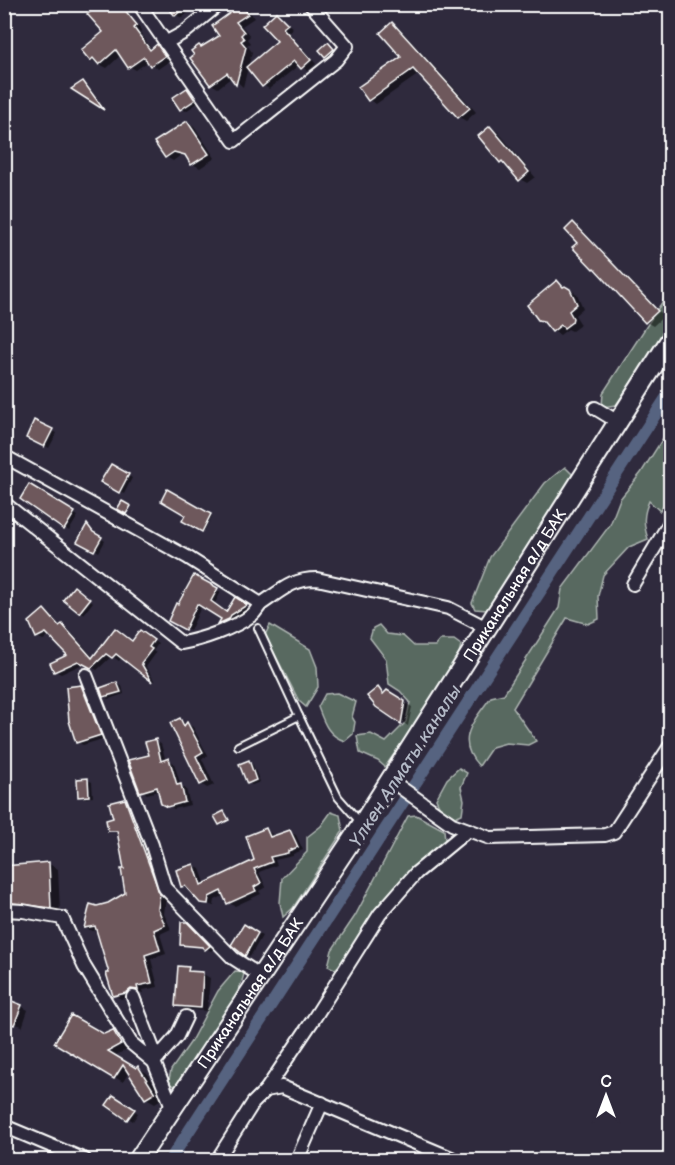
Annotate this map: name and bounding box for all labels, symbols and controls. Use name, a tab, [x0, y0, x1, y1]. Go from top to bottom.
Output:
street label: Приканальная а/д БАК	[460, 506, 571, 666]
water label: Үлкен Алматы каналы	[345, 681, 466, 851]
street label: Приканальная а/д БАК	[194, 914, 308, 1072]
north arrow	[576, 1066, 636, 1126]
text: С	[600, 1073, 612, 1092]

